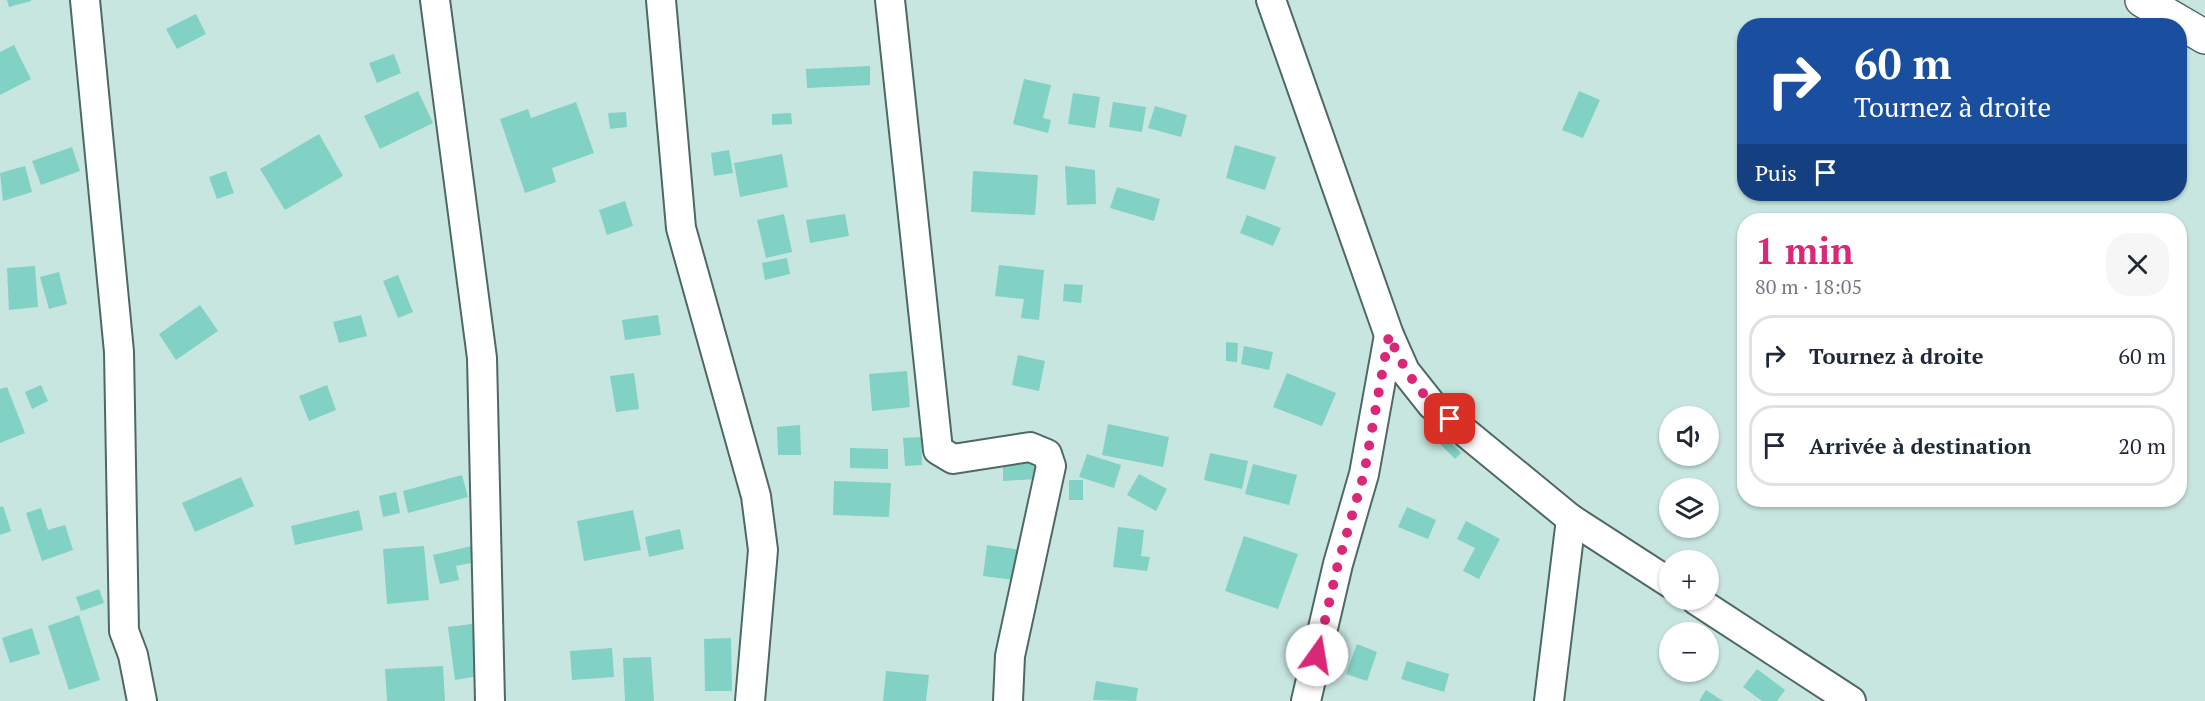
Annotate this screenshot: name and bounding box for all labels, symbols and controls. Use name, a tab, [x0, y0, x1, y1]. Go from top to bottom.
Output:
text: 60 m	[1854, 35, 1952, 91]
icon: right	[1755, 42, 1833, 120]
text: Tournez à droite	[1854, 89, 2051, 125]
icon: arrive	[1809, 156, 1842, 189]
text: Puis	[1755, 158, 1797, 187]
text: 1 min	[1755, 227, 1853, 274]
button: close	[2106, 233, 2169, 296]
text: 80 m · 18:05	[1755, 273, 1862, 300]
icon: right	[1758, 339, 1791, 372]
text: Tournez à droite	[1809, 341, 1984, 370]
text: 60 m	[2118, 341, 2166, 370]
pin	[1424, 393, 1475, 444]
icon: arrive	[1433, 402, 1466, 435]
map controls	[1659, 406, 1719, 682]
button: sound	[1659, 406, 1719, 466]
icon: arrive	[1758, 429, 1791, 462]
text: Arrivée à destination	[1809, 431, 2031, 460]
text: 20 m	[2118, 431, 2166, 460]
button: layers	[1659, 478, 1719, 538]
button: +	[1659, 550, 1719, 610]
button: −	[1659, 622, 1719, 682]
position arrow	[1285, 623, 1349, 687]

